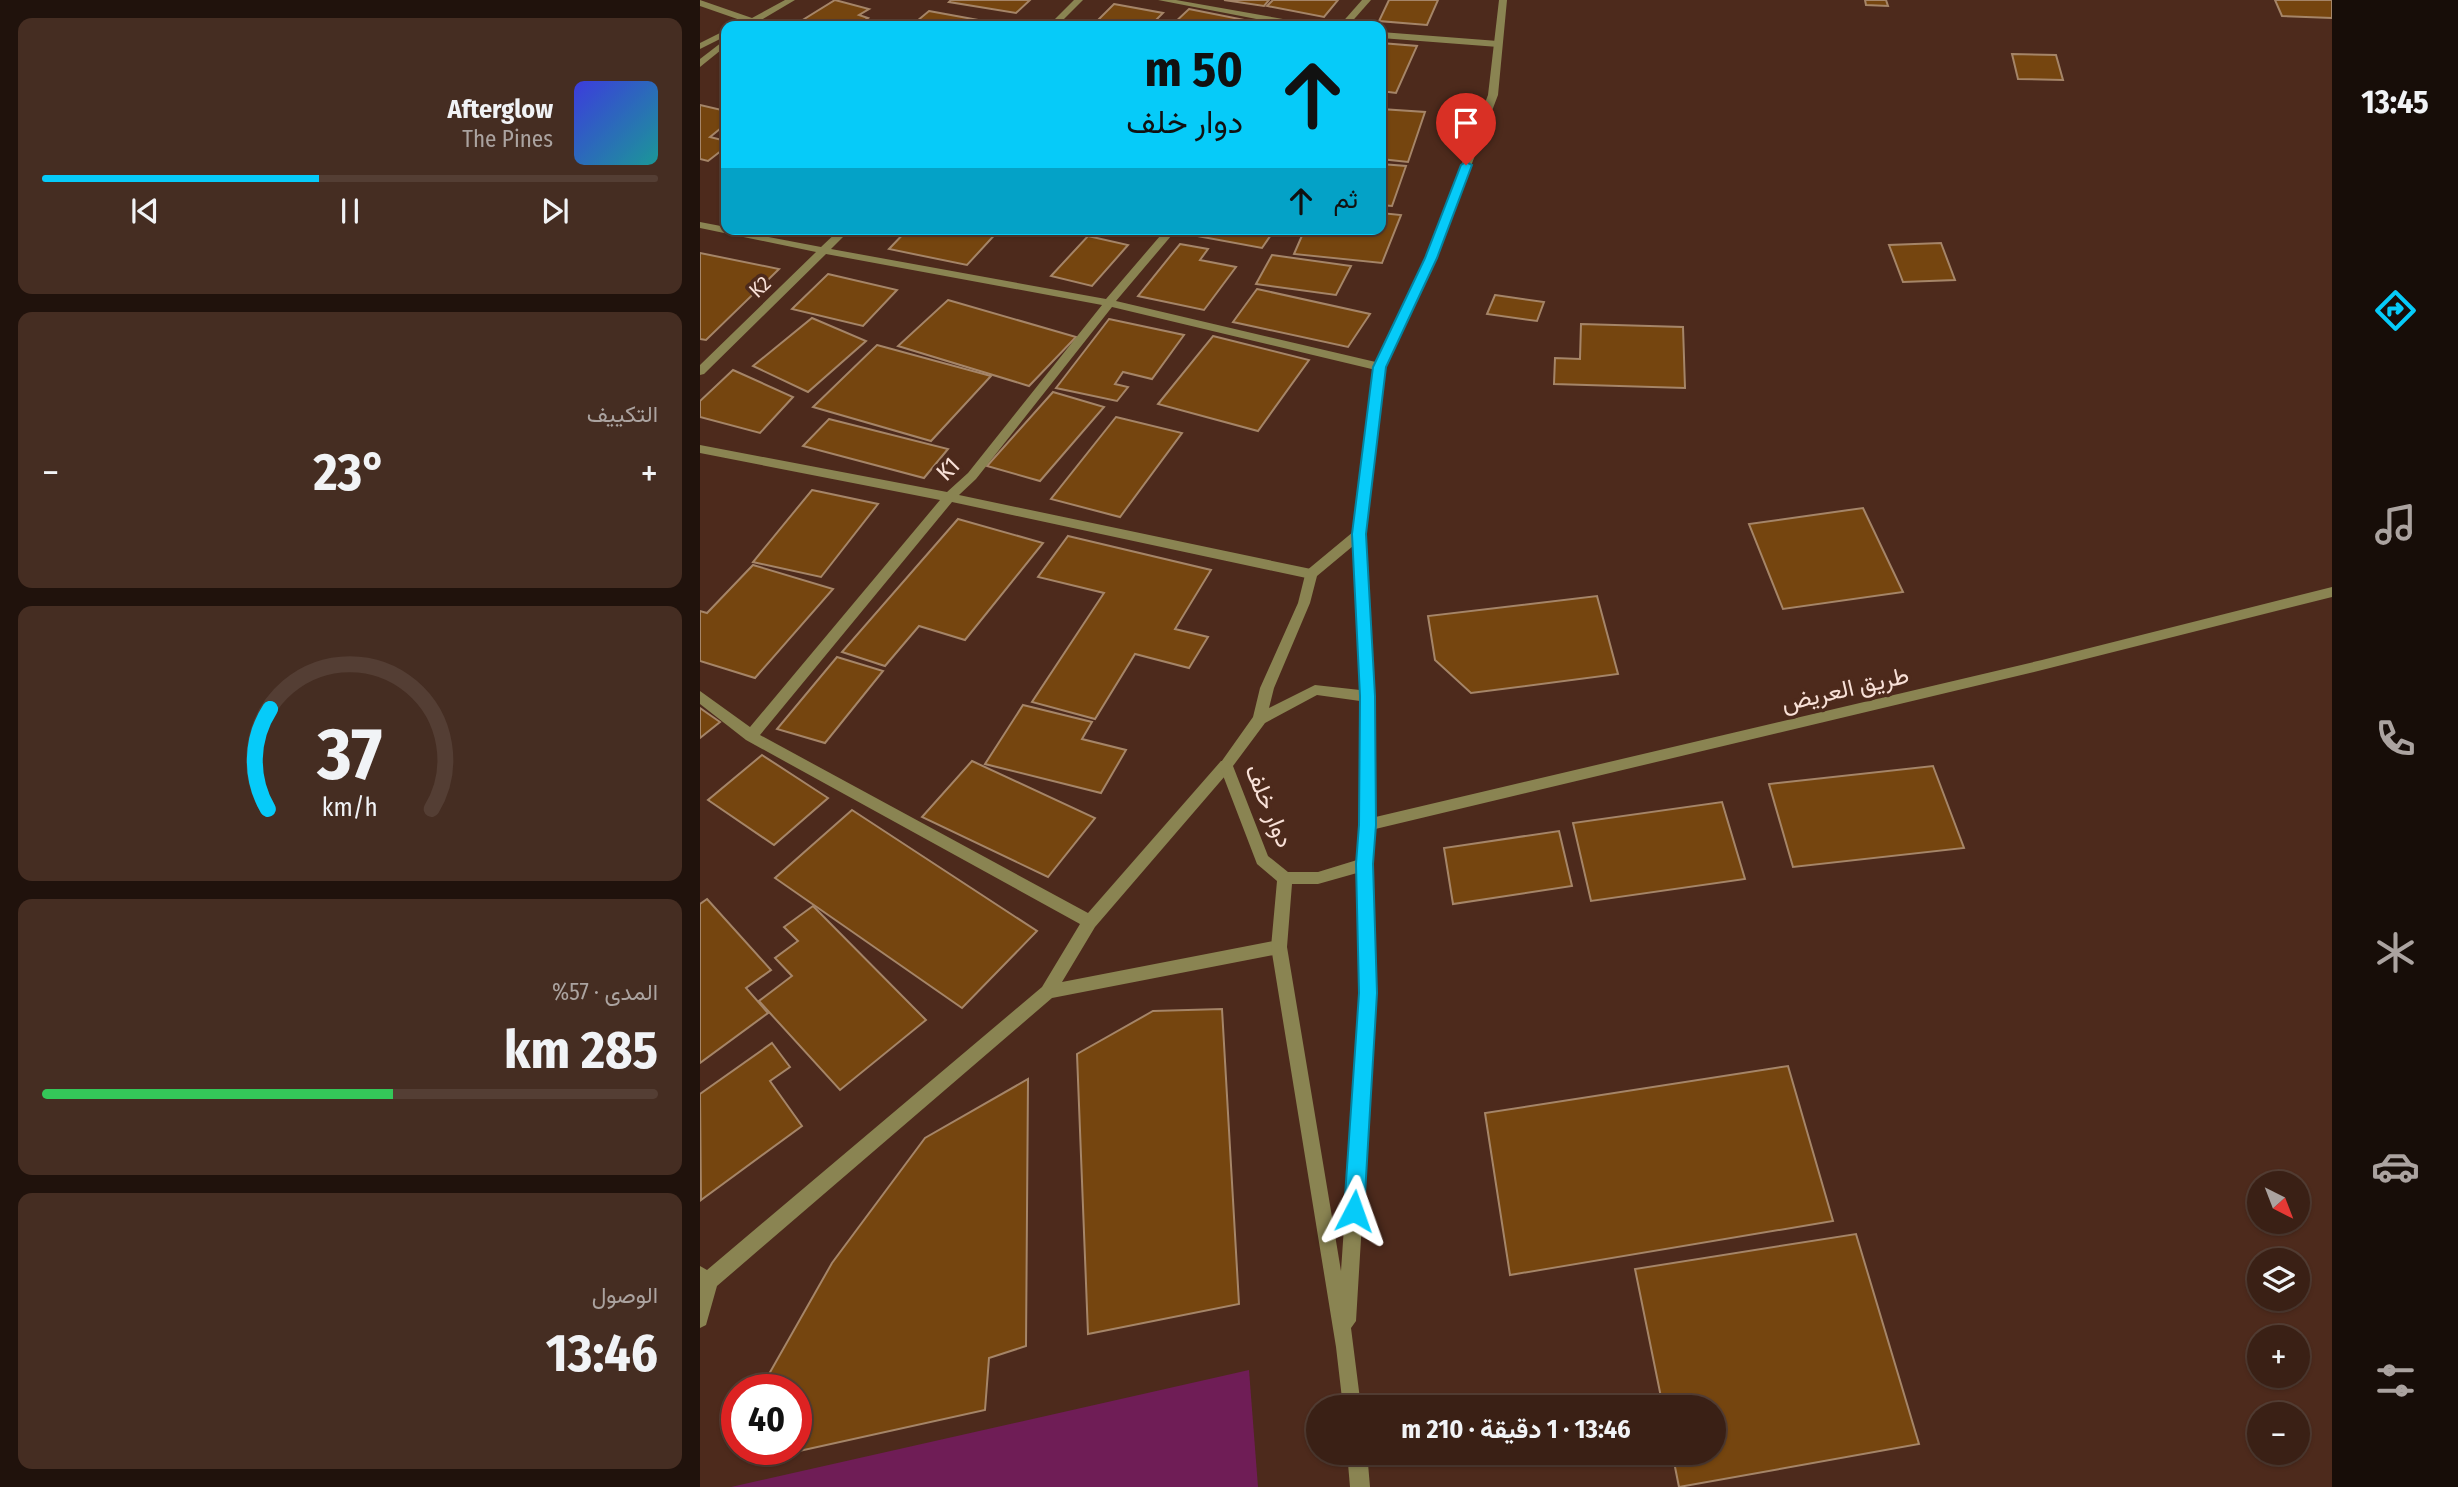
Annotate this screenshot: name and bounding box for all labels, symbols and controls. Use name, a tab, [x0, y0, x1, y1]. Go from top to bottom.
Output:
text: 50 m	[1145, 40, 1243, 99]
icon: ahead	[1267, 49, 1358, 140]
text: 13:45	[2361, 83, 2429, 121]
pin	[1436, 93, 1496, 165]
text: Afterglow	[448, 94, 553, 125]
text: دوار خلف	[1126, 103, 1243, 141]
icon: arrive	[1447, 104, 1485, 142]
text: The Pines	[462, 125, 553, 153]
icon: ahead	[1282, 182, 1320, 220]
text: ثم	[1334, 184, 1358, 215]
icon: previous	[126, 192, 164, 230]
icon: pause	[331, 192, 369, 230]
icon: next	[536, 192, 574, 230]
street label: K2	[744, 271, 776, 303]
icon: directions	[2371, 286, 2420, 335]
text: التكييف	[587, 400, 658, 428]
text: 23°	[313, 441, 386, 504]
text: −	[42, 450, 59, 496]
text: +	[641, 450, 658, 496]
street label: K1	[931, 452, 965, 486]
icon: music	[2371, 500, 2420, 549]
street label: طريق العريض	[1779, 661, 1912, 718]
text: 37	[316, 712, 383, 799]
icon: phone	[2371, 714, 2420, 763]
street label: دوار خلف	[1238, 760, 1299, 852]
text: km/h	[322, 793, 378, 823]
icon: climate	[2371, 928, 2420, 977]
text: المدى · 57%	[552, 978, 658, 1006]
text: 285 km	[504, 1019, 658, 1082]
icon: car	[2371, 1142, 2420, 1191]
north arrow	[2247, 1171, 2310, 1234]
map controls	[2247, 1171, 2310, 1465]
position arrow	[1317, 1174, 1391, 1248]
button: layers	[2247, 1248, 2310, 1311]
text: الوصول	[592, 1281, 658, 1309]
text: 13:46	[546, 1322, 658, 1385]
button: +	[2247, 1325, 2310, 1388]
icon: filters	[2371, 1356, 2420, 1405]
speed limit sign: 40	[721, 1374, 812, 1465]
button: −	[2247, 1402, 2310, 1465]
text: 13:46 · 1 دقيقة · 210 m	[1401, 1414, 1631, 1445]

